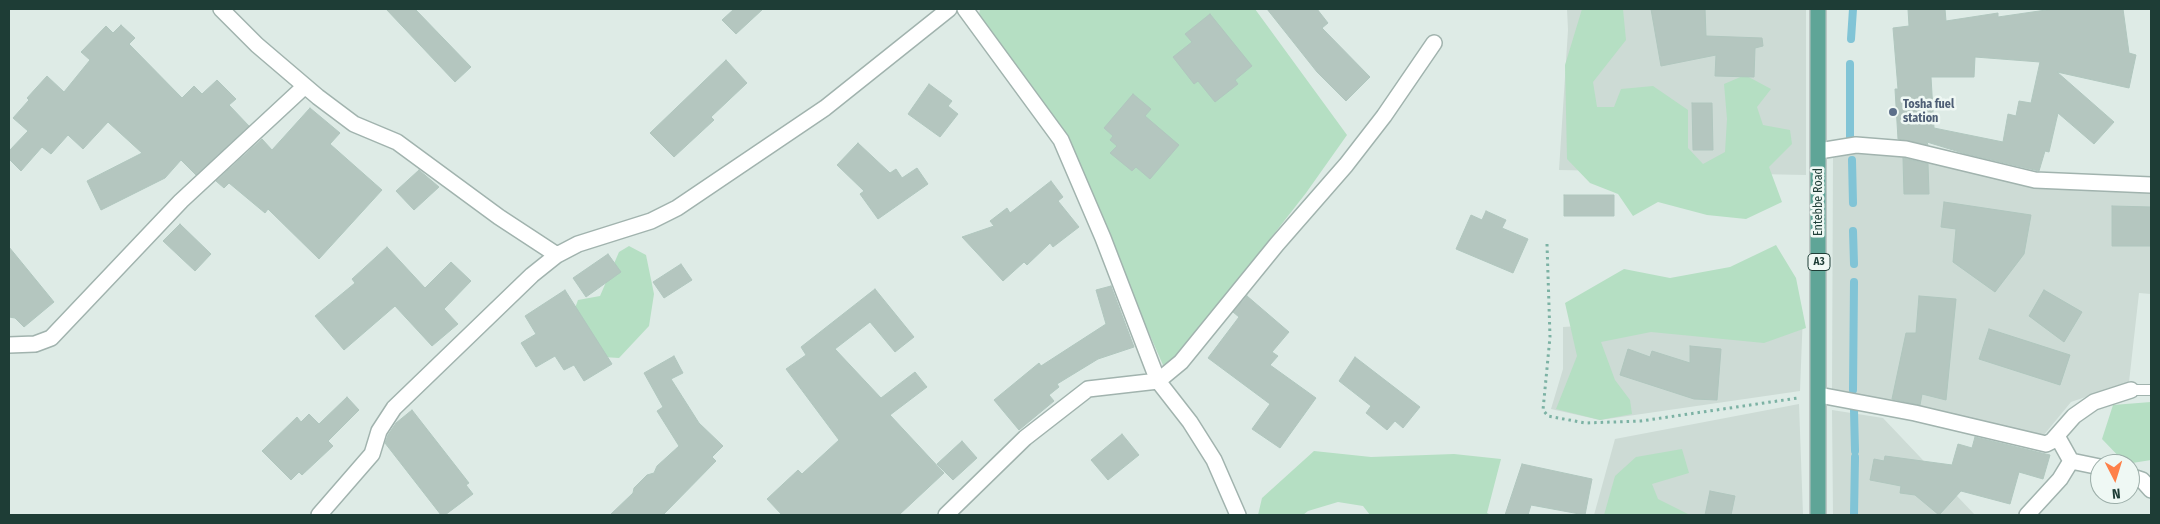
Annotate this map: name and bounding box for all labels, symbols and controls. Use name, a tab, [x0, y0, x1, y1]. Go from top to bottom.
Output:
place label: Tosha fuel station	[1903, 98, 1954, 126]
marker: Tosha fuel station	[1887, 106, 1899, 118]
street label: Entebbe Road	[1812, 168, 1826, 236]
road number: A3	[1808, 253, 1830, 270]
north arrow	[2090, 454, 2140, 504]
text: N	[2111, 485, 2121, 502]

